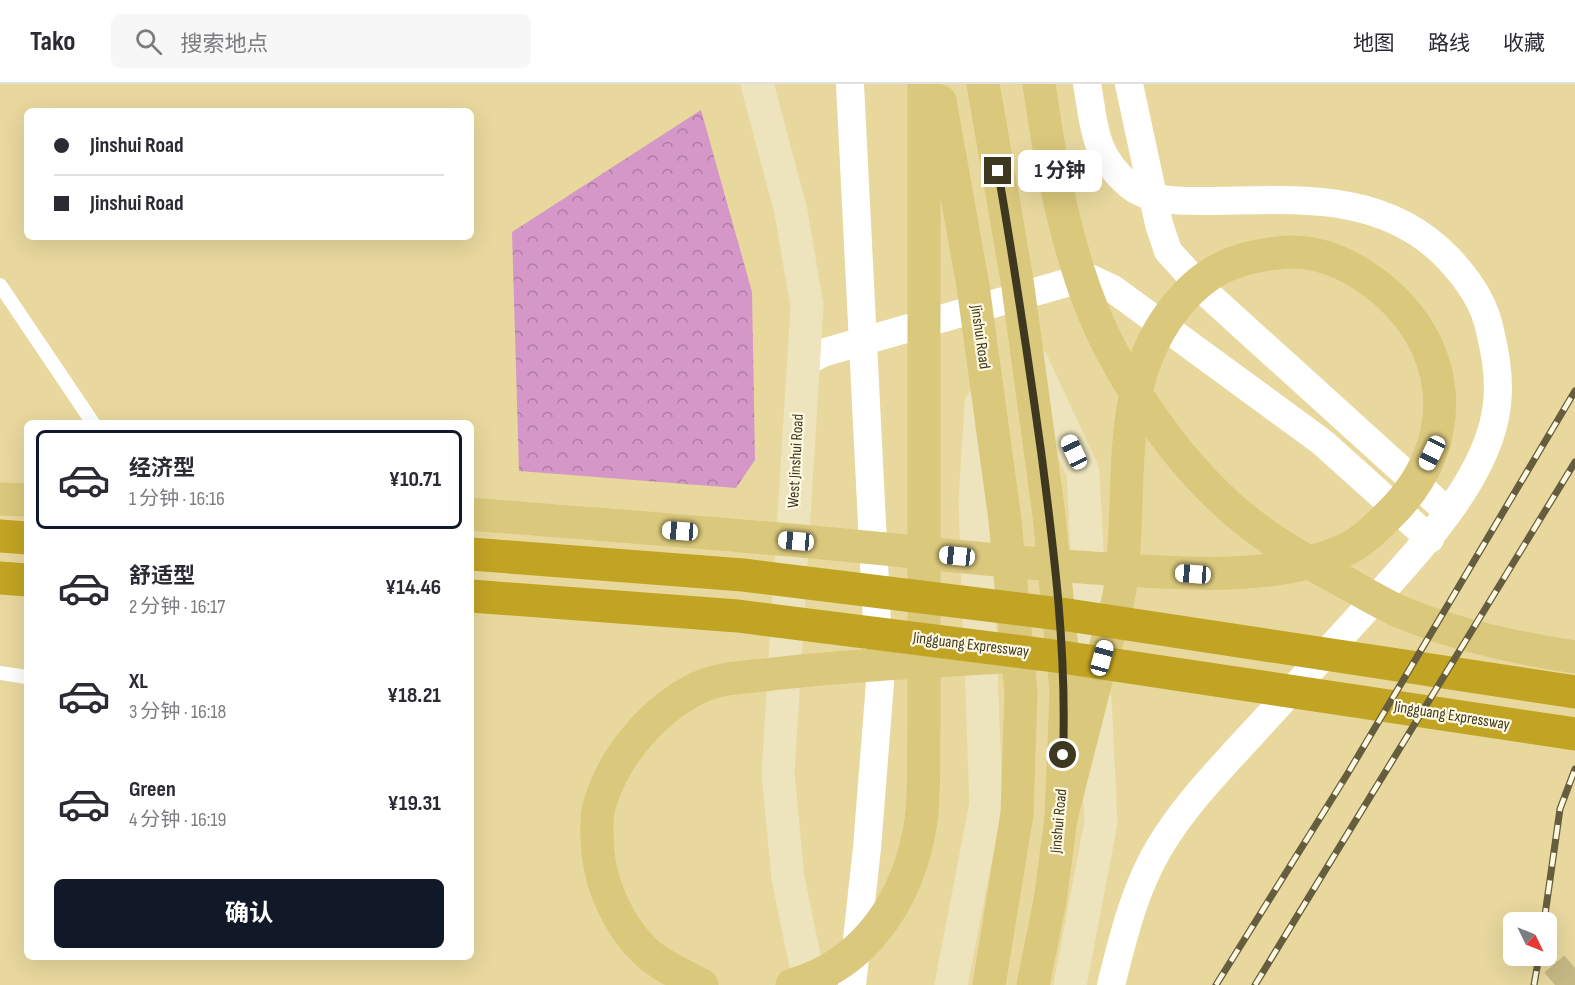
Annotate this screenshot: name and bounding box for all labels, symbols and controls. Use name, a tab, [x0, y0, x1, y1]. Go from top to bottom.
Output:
search box	[111, 14, 531, 68]
text: Tako	[30, 25, 75, 58]
icon: search	[132, 25, 165, 58]
text: 搜索地点	[180, 31, 268, 58]
text: 地图	[1353, 31, 1395, 56]
text: 路线	[1428, 31, 1470, 56]
text: 收藏	[1503, 31, 1545, 56]
text: Jinshui Road	[90, 132, 184, 159]
callout: 1 分钟	[1019, 150, 1103, 192]
route end	[984, 157, 1011, 184]
text: 1 分钟	[1035, 159, 1085, 183]
text: Jinshui Road	[90, 190, 184, 217]
street label: Jinshui Road	[966, 303, 994, 370]
street label: West Jinshui Road	[784, 413, 808, 509]
car	[1058, 432, 1090, 472]
car	[1416, 433, 1448, 473]
icon: car	[57, 453, 111, 507]
text: 经济型	[129, 455, 195, 482]
text: ¥10.71	[389, 466, 441, 493]
text: 1 分钟 · 16:16	[129, 487, 225, 511]
car	[661, 521, 699, 541]
car	[777, 530, 815, 552]
car	[938, 545, 976, 567]
icon: car	[57, 561, 111, 615]
text: 舒适型	[129, 563, 195, 590]
car	[1174, 564, 1212, 584]
text: ¥14.46	[385, 574, 441, 601]
text: 2 分钟 · 16:17	[129, 595, 225, 619]
street label: Jingguang Expressway	[911, 628, 1030, 662]
car	[1089, 638, 1115, 678]
text: XL	[129, 668, 148, 695]
icon: car	[57, 669, 111, 723]
text: ¥18.21	[387, 682, 441, 709]
street label: Jingguang Expressway	[1392, 697, 1511, 735]
text: 3 分钟 · 16:18	[129, 700, 226, 724]
route start	[1049, 741, 1076, 768]
text: Green	[129, 776, 176, 803]
icon: car	[57, 777, 111, 831]
street label: Jinshui Road	[1047, 788, 1071, 855]
text: ¥19.31	[387, 790, 441, 817]
text: 4 分钟 · 16:19	[129, 808, 226, 832]
button: 确认	[54, 879, 444, 948]
north arrow	[1503, 912, 1557, 966]
map controls	[1503, 912, 1557, 966]

